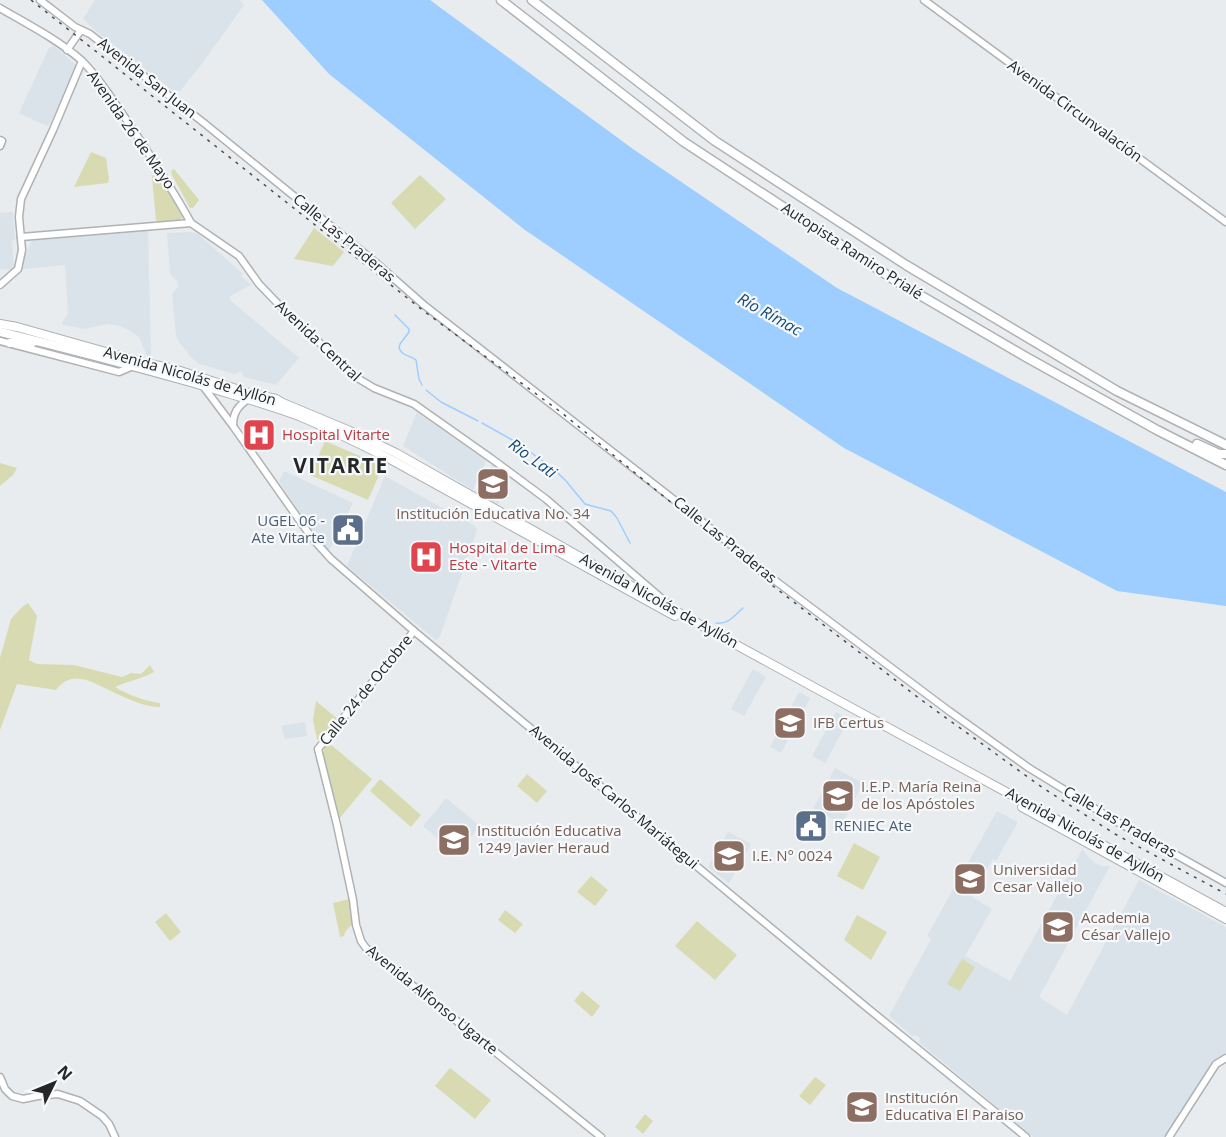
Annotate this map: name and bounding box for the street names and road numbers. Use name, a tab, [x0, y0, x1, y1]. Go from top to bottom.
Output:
street label: Avenida San Juan	[94, 32, 201, 122]
street label: Avenida Circunvalación	[1004, 55, 1147, 166]
street label: Avenida 26 de Mayo	[83, 66, 180, 193]
street label: Calle Las Praderas	[289, 189, 400, 286]
street label: Autopista Ramiro Prialé	[778, 197, 927, 303]
street label: Avenida Central	[271, 295, 366, 385]
street label: Avenida Nicolás de Ayllón	[102, 341, 279, 409]
street label: Calle Las Praderas	[670, 491, 782, 587]
street label: Avenida Nicolás de Ayllón	[577, 548, 742, 652]
street label: Calle 24 de Octobre	[314, 630, 416, 749]
street label: Avenida José Carlos Mariátegui	[526, 719, 703, 873]
street label: Calle Las Praderas	[1060, 781, 1181, 862]
street label: Avenida Nicolás de Ayllón	[1003, 782, 1168, 886]
street label: Avenida Alfonso Ugarte	[363, 940, 503, 1059]

